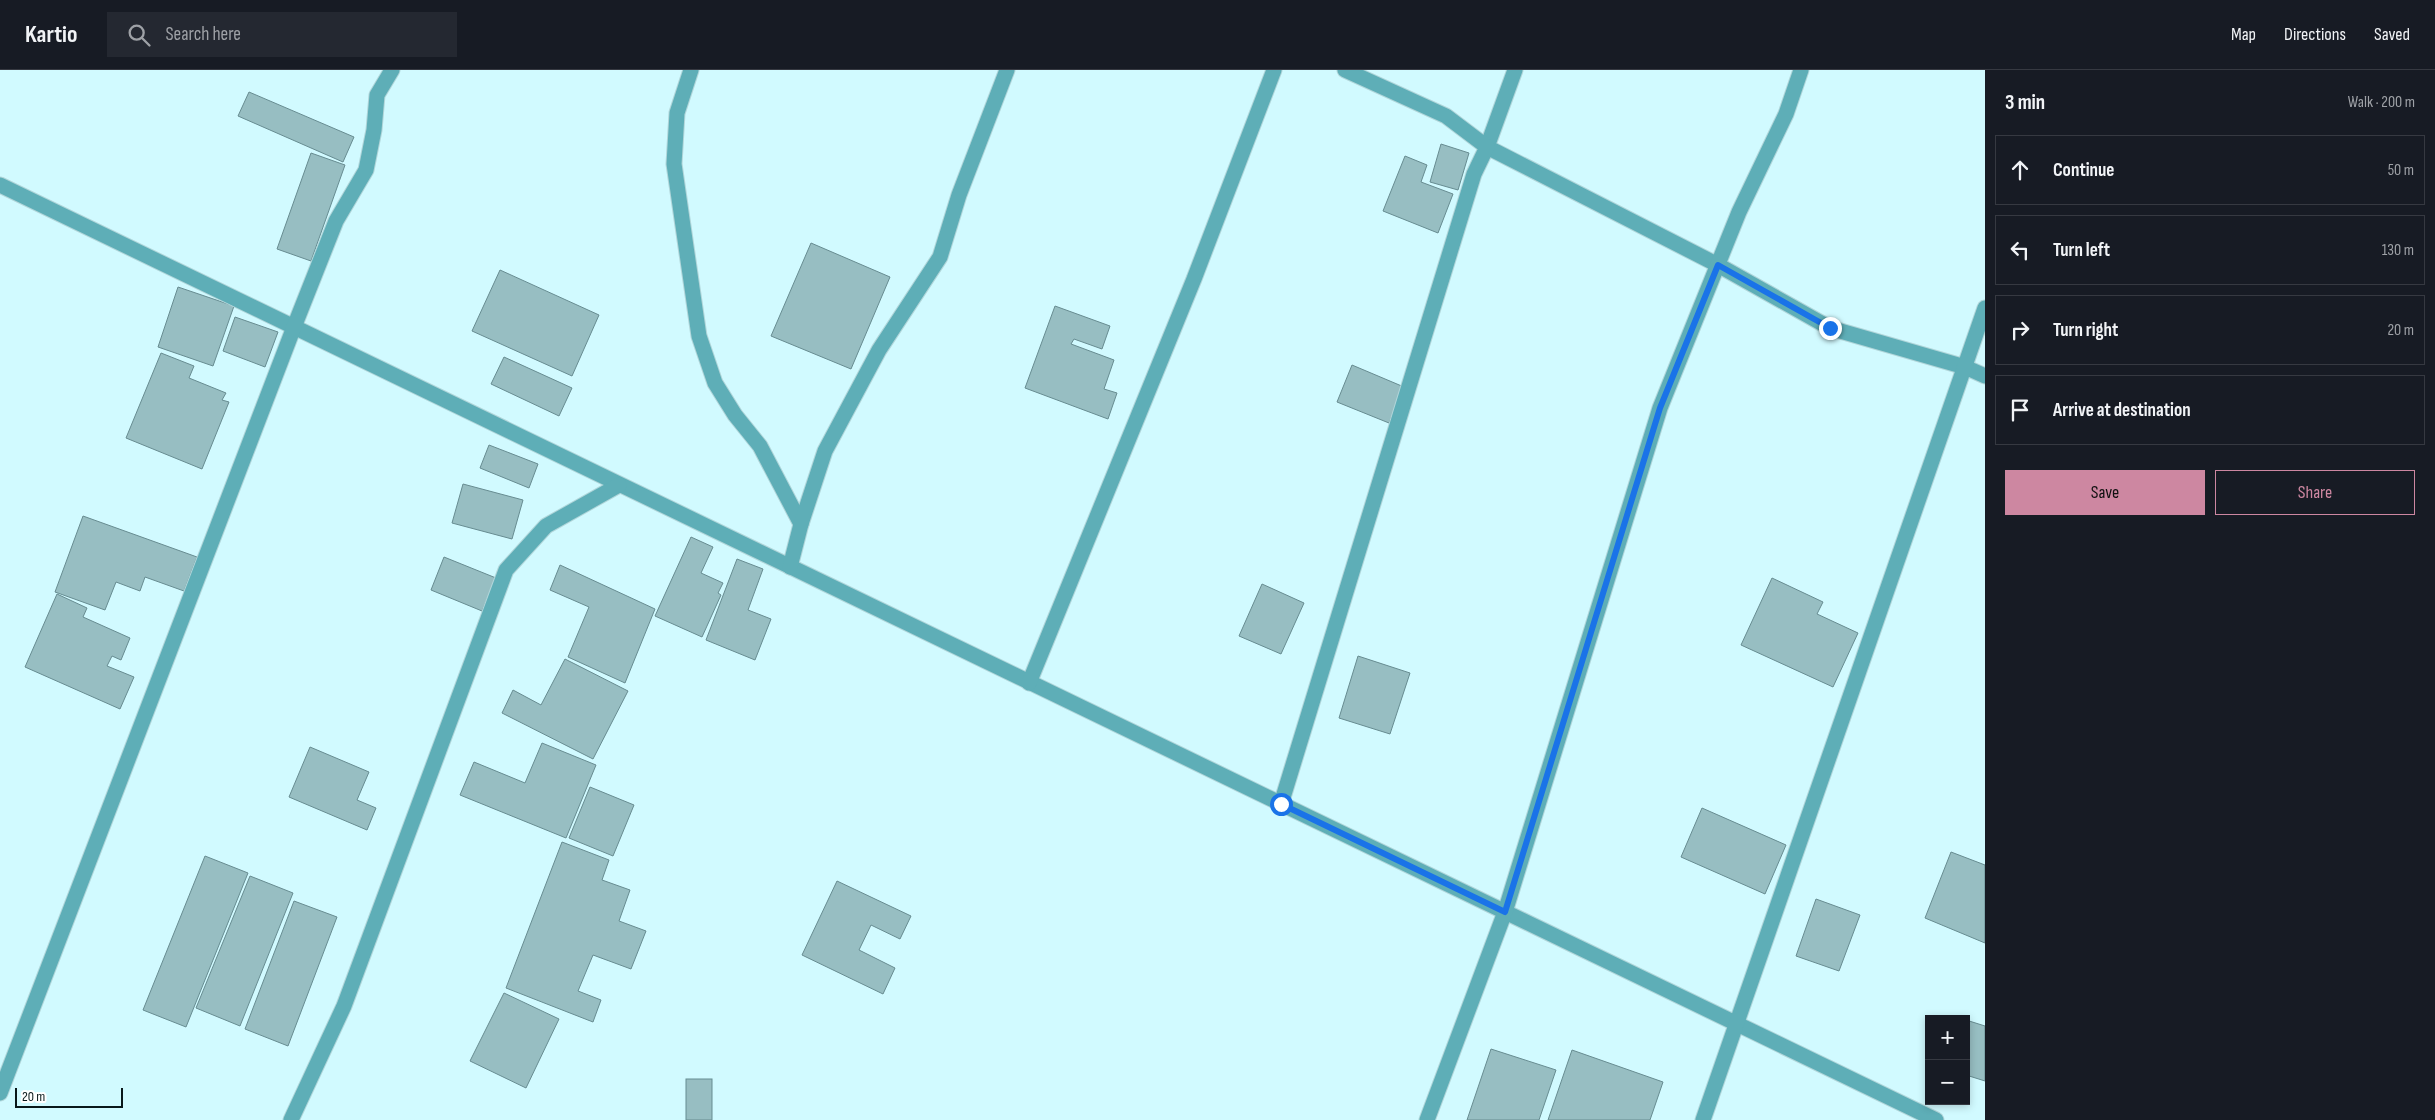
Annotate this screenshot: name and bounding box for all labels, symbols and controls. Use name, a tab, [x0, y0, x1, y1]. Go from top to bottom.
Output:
search box	[107, 12, 457, 57]
text: Kartio	[25, 20, 77, 49]
icon: search	[125, 21, 153, 49]
text: Search here	[165, 23, 241, 46]
text: Map	[2231, 24, 2256, 45]
text: Directions	[2284, 24, 2346, 45]
text: Saved	[2374, 24, 2410, 45]
text: 3 min	[2005, 90, 2045, 115]
text: Walk · 200 m	[2348, 93, 2415, 112]
icon: ahead	[2006, 156, 2034, 184]
text: Continue	[2053, 159, 2114, 182]
text: 50 m	[2388, 161, 2414, 180]
icon: left	[2006, 236, 2034, 264]
text: Turn left	[2053, 239, 2110, 262]
text: 130 m	[2382, 241, 2414, 260]
icon: right	[2006, 316, 2034, 344]
route end	[1819, 317, 1842, 340]
text: Turn right	[2053, 319, 2118, 342]
text: 20 m	[2387, 321, 2414, 340]
icon: arrive	[2006, 396, 2034, 424]
text: Arrive at destination	[2053, 399, 2191, 422]
button: Save	[2005, 470, 2205, 515]
button: Share	[2215, 470, 2415, 515]
route start	[1270, 793, 1293, 816]
map controls	[1925, 1015, 1970, 1105]
button: +	[1925, 1015, 1970, 1060]
button: −	[1925, 1060, 1970, 1105]
scale bar	[15, 1085, 122, 1108]
text: 20 m	[22, 1088, 45, 1105]

